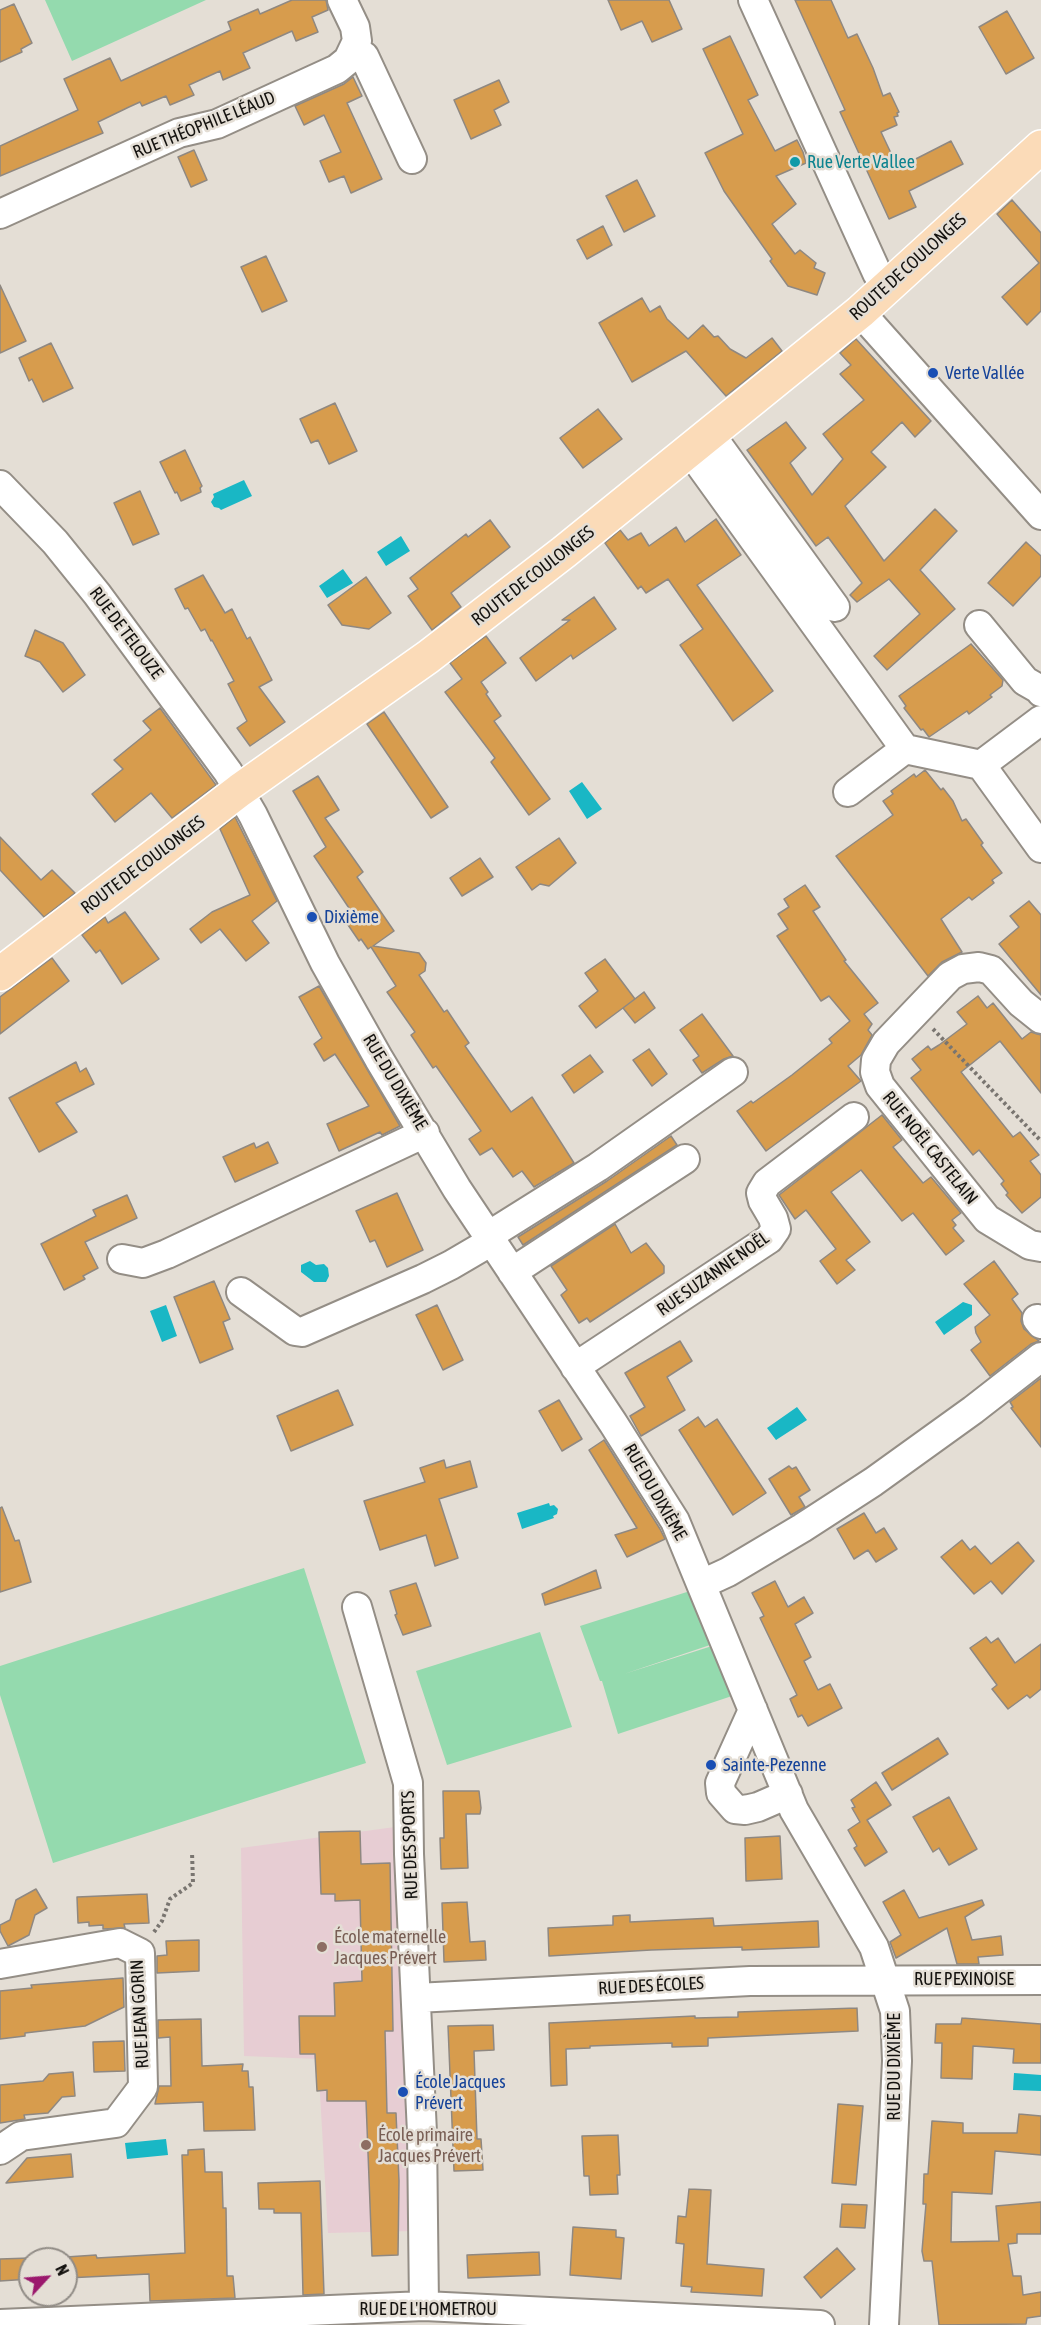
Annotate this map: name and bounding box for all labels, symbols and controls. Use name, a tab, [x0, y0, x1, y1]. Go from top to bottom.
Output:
street label: RUE THÉOPHILE LÉAUD	[130, 87, 278, 163]
place label: Rue Verte Vallee	[807, 151, 915, 173]
marker: Rue Verte Vallee	[788, 155, 802, 169]
street label: ROUTE DE COULONGES	[845, 209, 971, 325]
place label: Verte Vallée	[945, 362, 1024, 384]
marker: Verte Vallée	[926, 366, 940, 380]
street label: ROUTE DE COULONGES	[467, 521, 599, 631]
street label: RUE DE TELOUZE	[85, 583, 167, 683]
street label: ROUTE DE COULONGES	[77, 811, 209, 919]
place label: Dixième	[324, 906, 379, 928]
marker: Dixième	[305, 910, 319, 924]
street label: RUE DU DIXIÈME	[358, 1030, 432, 1134]
street label: RUE NOËL CASTELAIN	[878, 1087, 982, 1209]
street label: RUE SUZANNE NOËL	[653, 1227, 773, 1321]
street label: RUE DU DIXIÈME	[619, 1440, 691, 1544]
place label: Sainte-Pezenne	[723, 1754, 826, 1776]
marker: Sainte-Pezenne	[704, 1758, 718, 1772]
street label: RUE DES SPORTS	[397, 1790, 423, 1900]
place label: École maternelle Jacques Prévert	[334, 1926, 446, 1968]
marker: École maternelle Jacques Prévert	[315, 1940, 329, 1954]
street label: RUE JEAN GORIN	[126, 1959, 154, 2069]
street label: RUE PEXINOISE	[914, 1968, 1014, 1990]
street label: RUE DES ÉCOLES	[598, 1972, 704, 2000]
street label: RUE DU DIXIÈME	[883, 2013, 905, 2121]
place label: École Jacques Prévert	[415, 2071, 506, 2114]
marker: École Jacques Prévert	[396, 2085, 410, 2099]
place label: École primaire Jacques Prévert	[378, 2124, 481, 2166]
marker: École primaire Jacques Prévert	[359, 2138, 373, 2152]
north arrow	[18, 2247, 78, 2307]
text: N	[52, 2262, 73, 2278]
street label: RUE DE L'HOMETROU	[359, 2298, 497, 2320]

